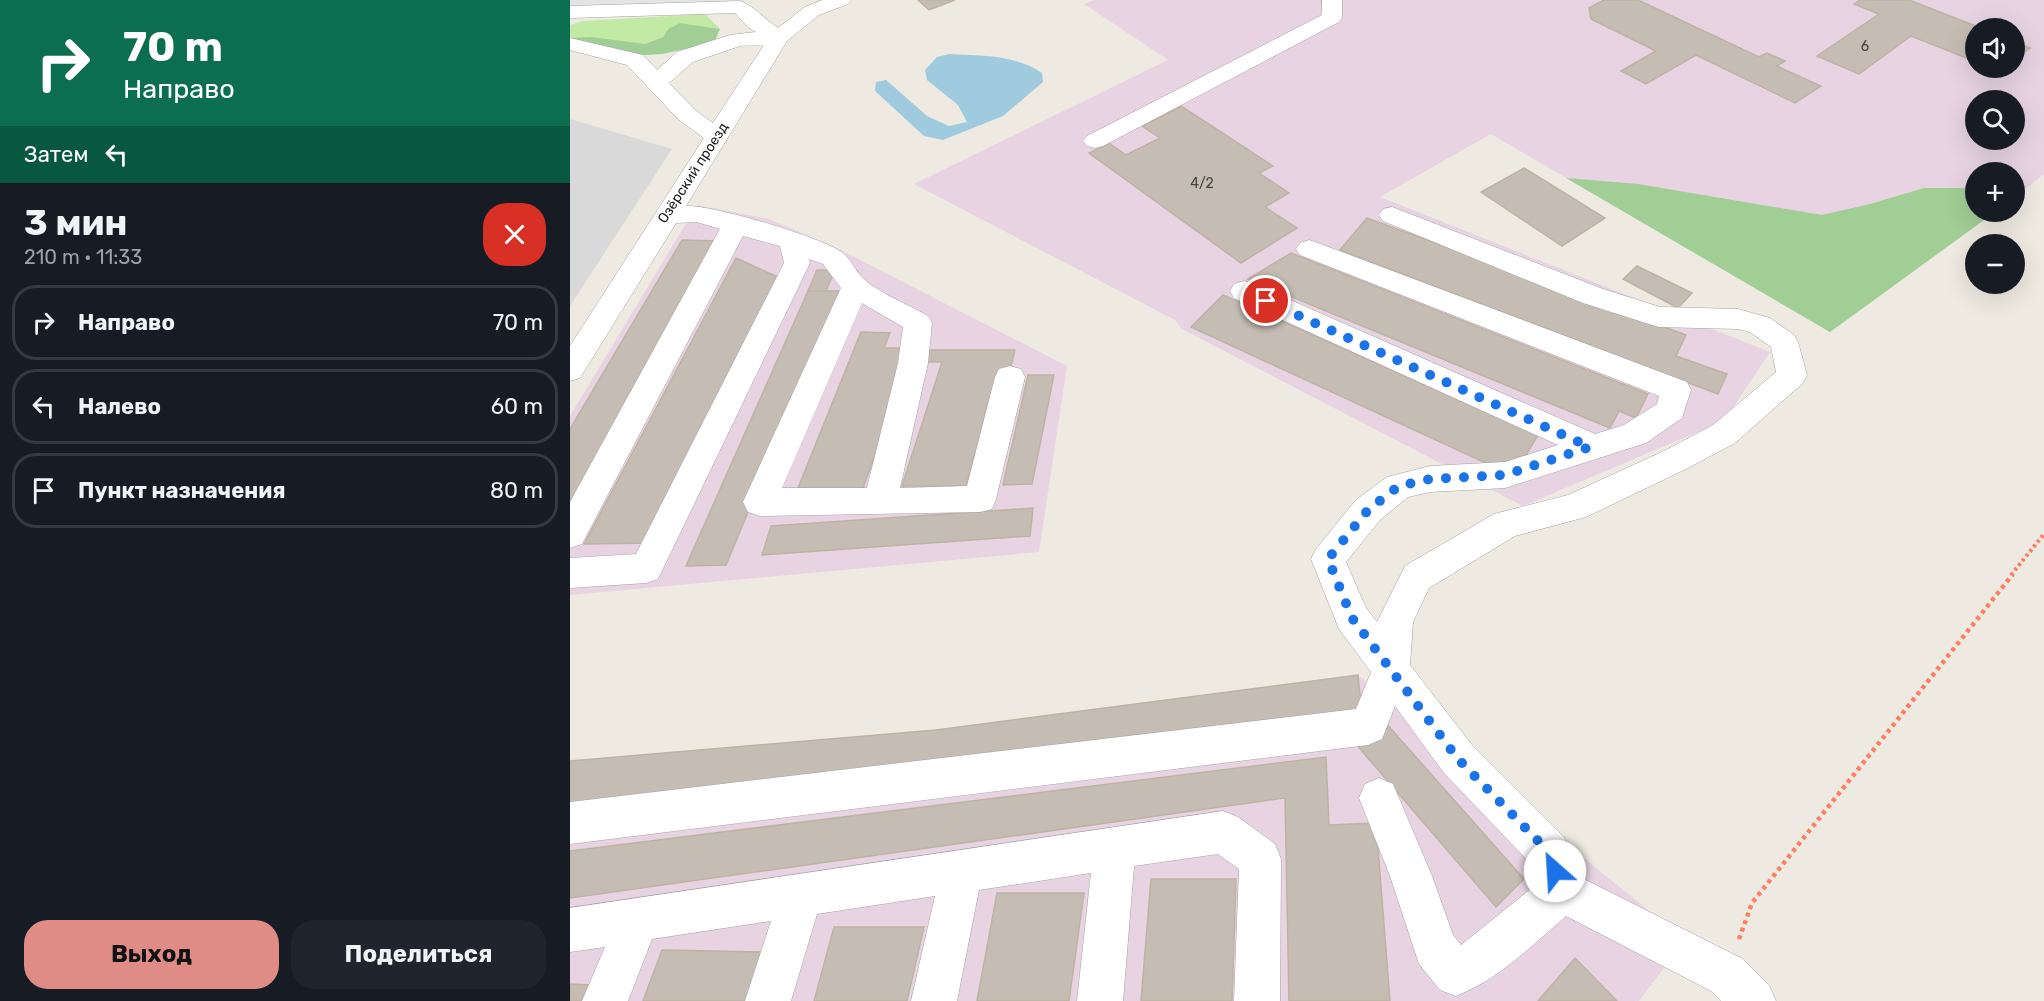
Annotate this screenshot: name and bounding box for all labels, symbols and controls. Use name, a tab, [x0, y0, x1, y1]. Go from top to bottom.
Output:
map controls	[1965, 18, 2025, 294]
button: sound	[1965, 18, 2025, 78]
text: 70 m	[123, 22, 223, 72]
icon: right	[24, 24, 102, 102]
house number: 6	[1861, 38, 1869, 55]
text: Направо	[123, 73, 235, 105]
button: search	[1965, 90, 2025, 150]
street label: Озёрский проезд	[654, 119, 732, 227]
icon: left	[100, 138, 133, 171]
text: Затем	[24, 141, 88, 168]
button: +	[1965, 162, 2025, 222]
house number: 4/2	[1190, 175, 1214, 192]
text: 3 мин	[24, 201, 127, 244]
button: close	[483, 203, 546, 266]
button: −	[1965, 234, 2025, 294]
text: 210 m · 11:33	[24, 245, 142, 269]
pin	[1240, 275, 1291, 326]
icon: arrive	[1249, 284, 1282, 317]
icon: right	[27, 306, 60, 339]
text: Направо	[78, 309, 175, 336]
text: 70 m	[493, 309, 543, 336]
icon: left	[27, 390, 60, 423]
text: Налево	[78, 393, 161, 420]
text: 60 m	[491, 393, 543, 420]
icon: arrive	[27, 474, 60, 507]
text: Пункт назначения	[78, 477, 286, 504]
text: 80 m	[490, 477, 543, 504]
position arrow	[1523, 839, 1587, 903]
button: Выход	[24, 920, 279, 989]
button: Поделиться	[291, 920, 546, 989]

